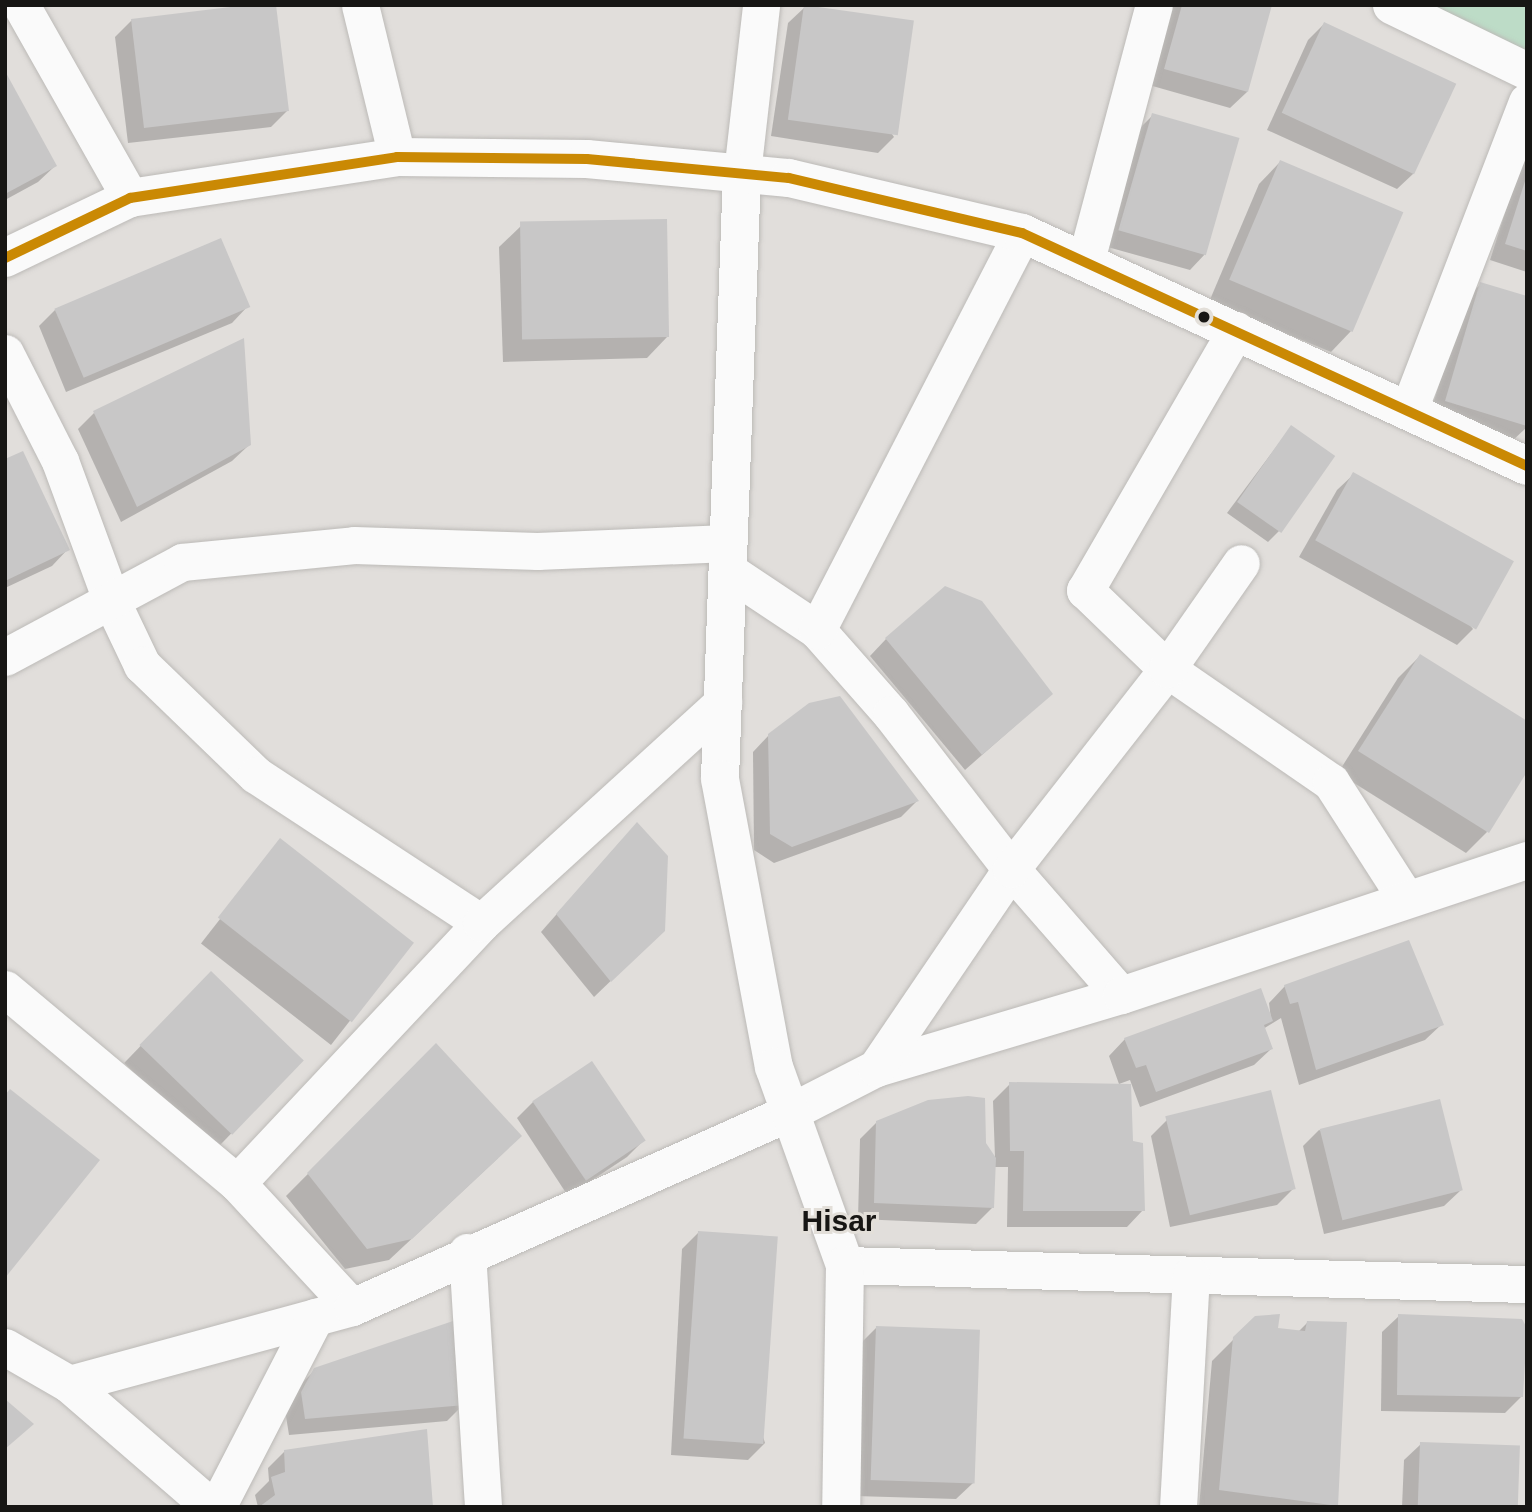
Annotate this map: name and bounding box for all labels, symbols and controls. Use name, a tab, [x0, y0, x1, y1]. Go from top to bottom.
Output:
unlabelled marker	[1197, 310, 1211, 324]
district label: Hisar	[801, 1203, 877, 1239]

